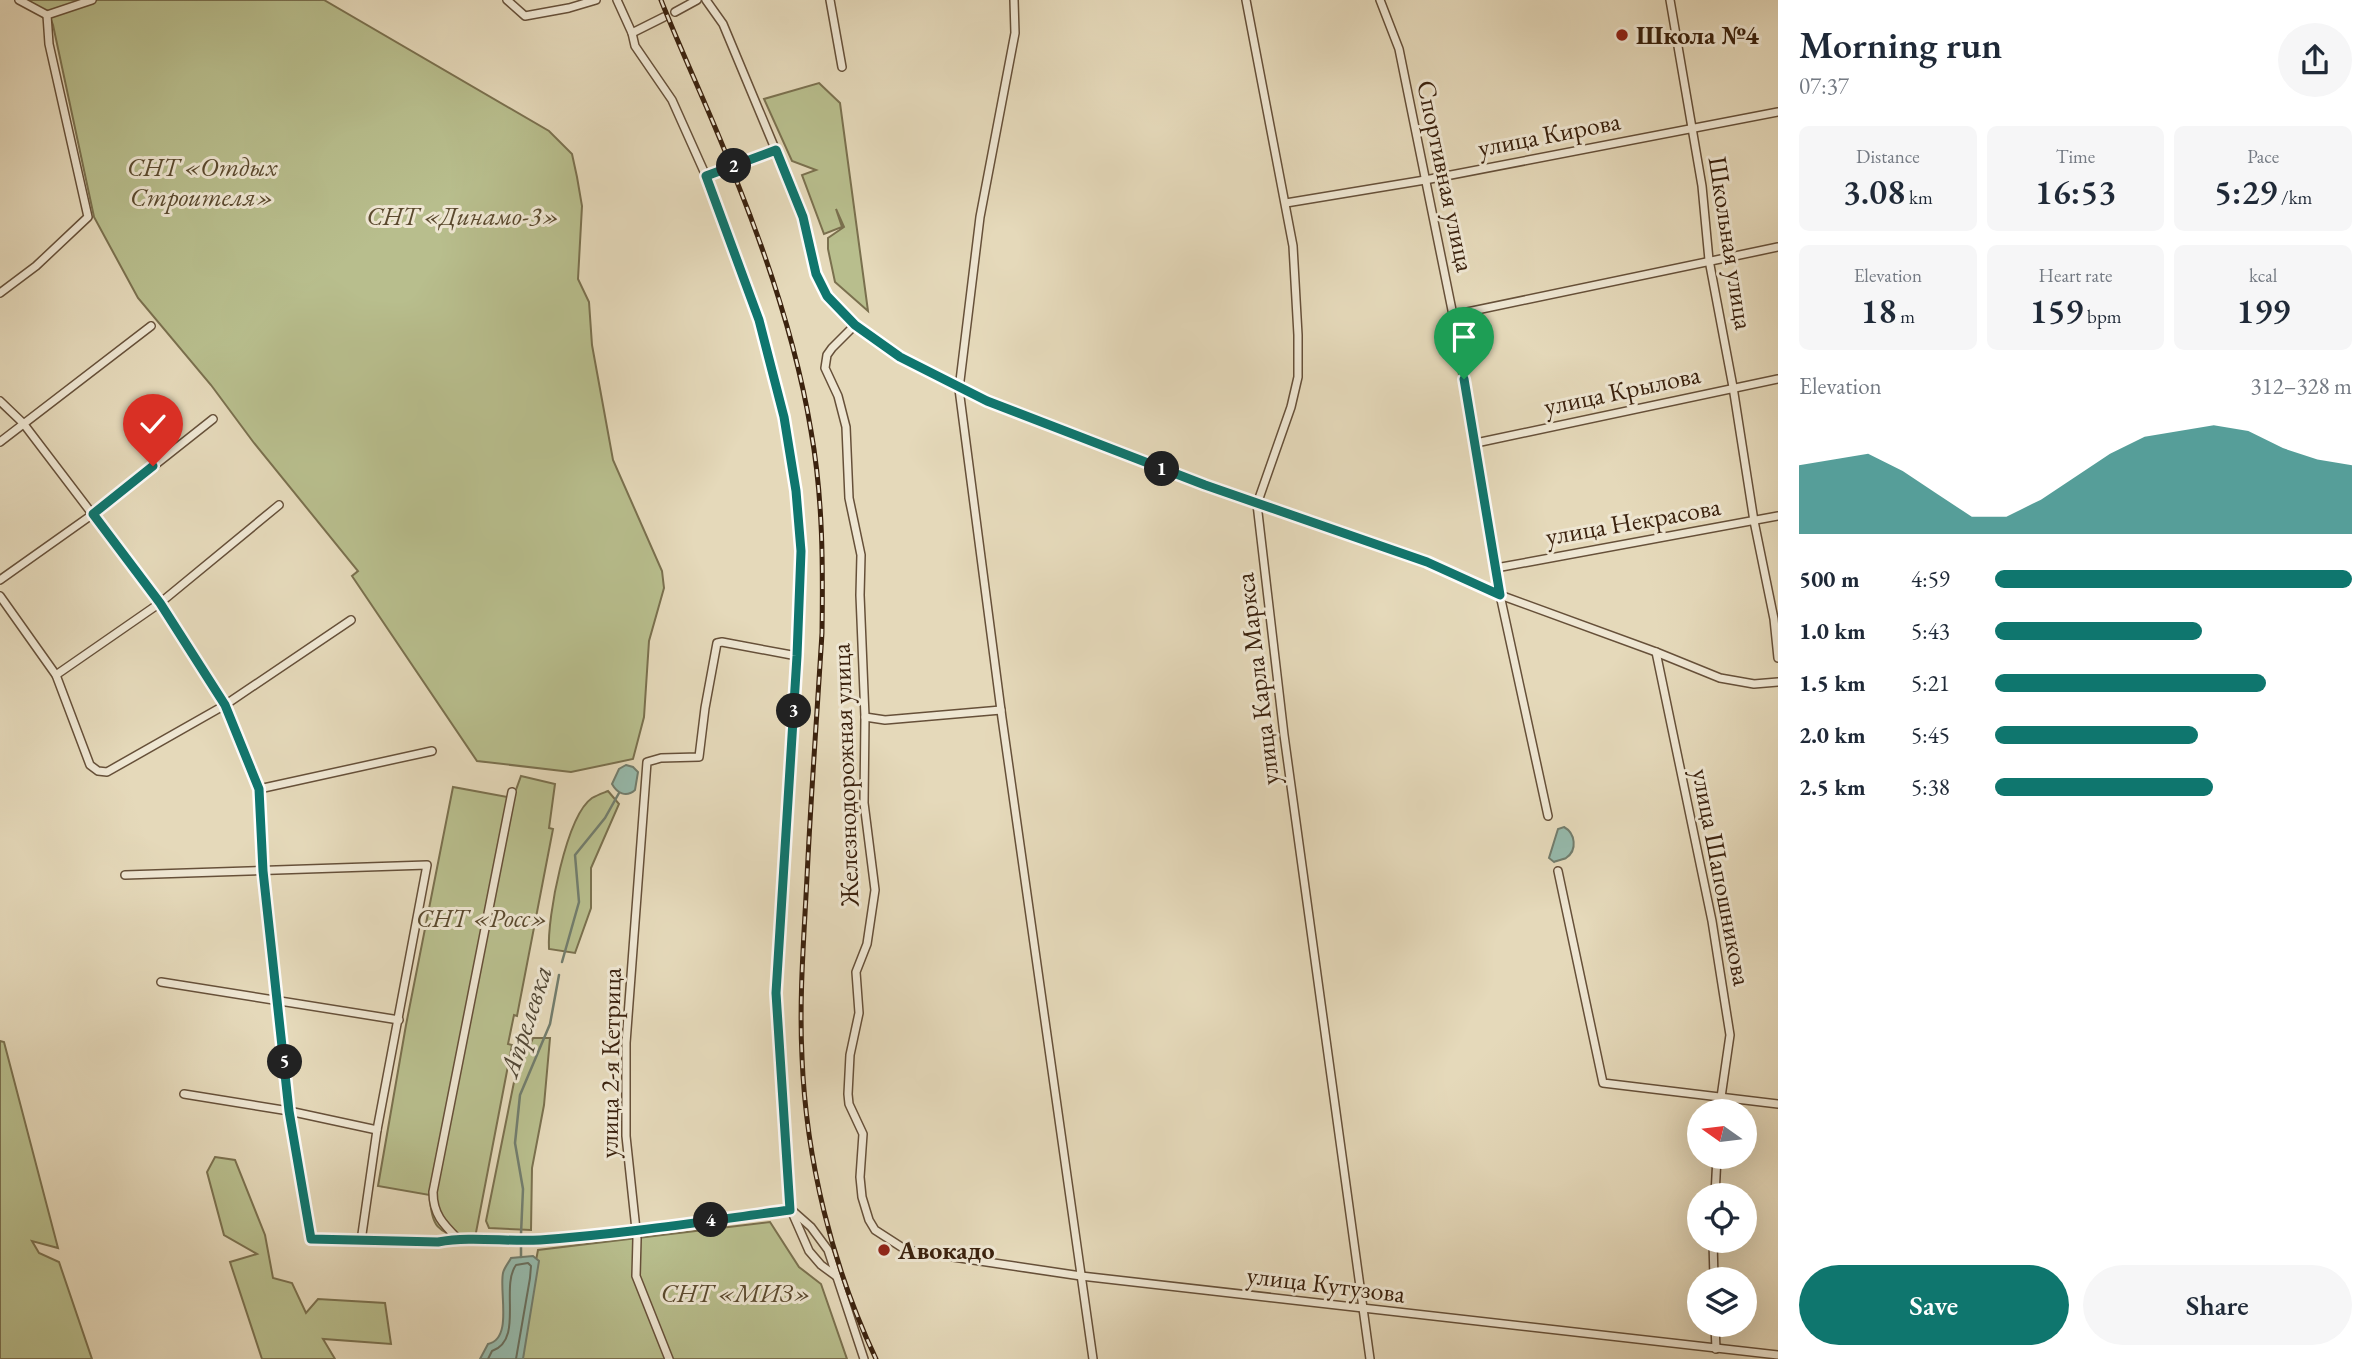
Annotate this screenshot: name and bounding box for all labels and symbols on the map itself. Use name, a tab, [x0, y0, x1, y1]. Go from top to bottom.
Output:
place label: Школа №4	[1636, 18, 1759, 52]
marker: Школа №4	[1614, 27, 1630, 43]
street label: Спортивная улица	[1409, 77, 1483, 275]
street label: улица Кирова	[1475, 103, 1624, 164]
pin: 2	[716, 148, 752, 184]
park label: СНТ «Отдых Строителя»	[127, 150, 279, 214]
street label: Школьная улица	[1701, 154, 1762, 333]
park label: СНТ «Динамо-3»	[366, 199, 560, 233]
pin	[1434, 307, 1494, 379]
street label: улица Крылова	[1541, 357, 1704, 423]
pin	[123, 394, 183, 466]
pin: 1	[1144, 452, 1180, 486]
street label: улица Некрасова	[1543, 489, 1724, 553]
street label: улица Карла Маркса	[1227, 570, 1287, 787]
street label: Железнодорожная улица	[823, 642, 867, 908]
pin: 3	[776, 694, 812, 728]
street label: улица Шапошникова	[1684, 766, 1760, 989]
park label: СНТ «Росс»	[416, 901, 548, 935]
water label: Апрелевка	[490, 961, 560, 1083]
street label: улица 2-я Кетрица	[591, 967, 629, 1159]
pin: 5	[268, 1044, 302, 1080]
north arrow	[1687, 1099, 1757, 1169]
pin: 4	[694, 1202, 728, 1238]
place label: Авокадо	[897, 1233, 995, 1267]
marker: Авокадо	[876, 1242, 892, 1258]
street label: улица Кутузова	[1245, 1257, 1408, 1311]
park label: СНТ «МИЗ»	[661, 1276, 811, 1310]

